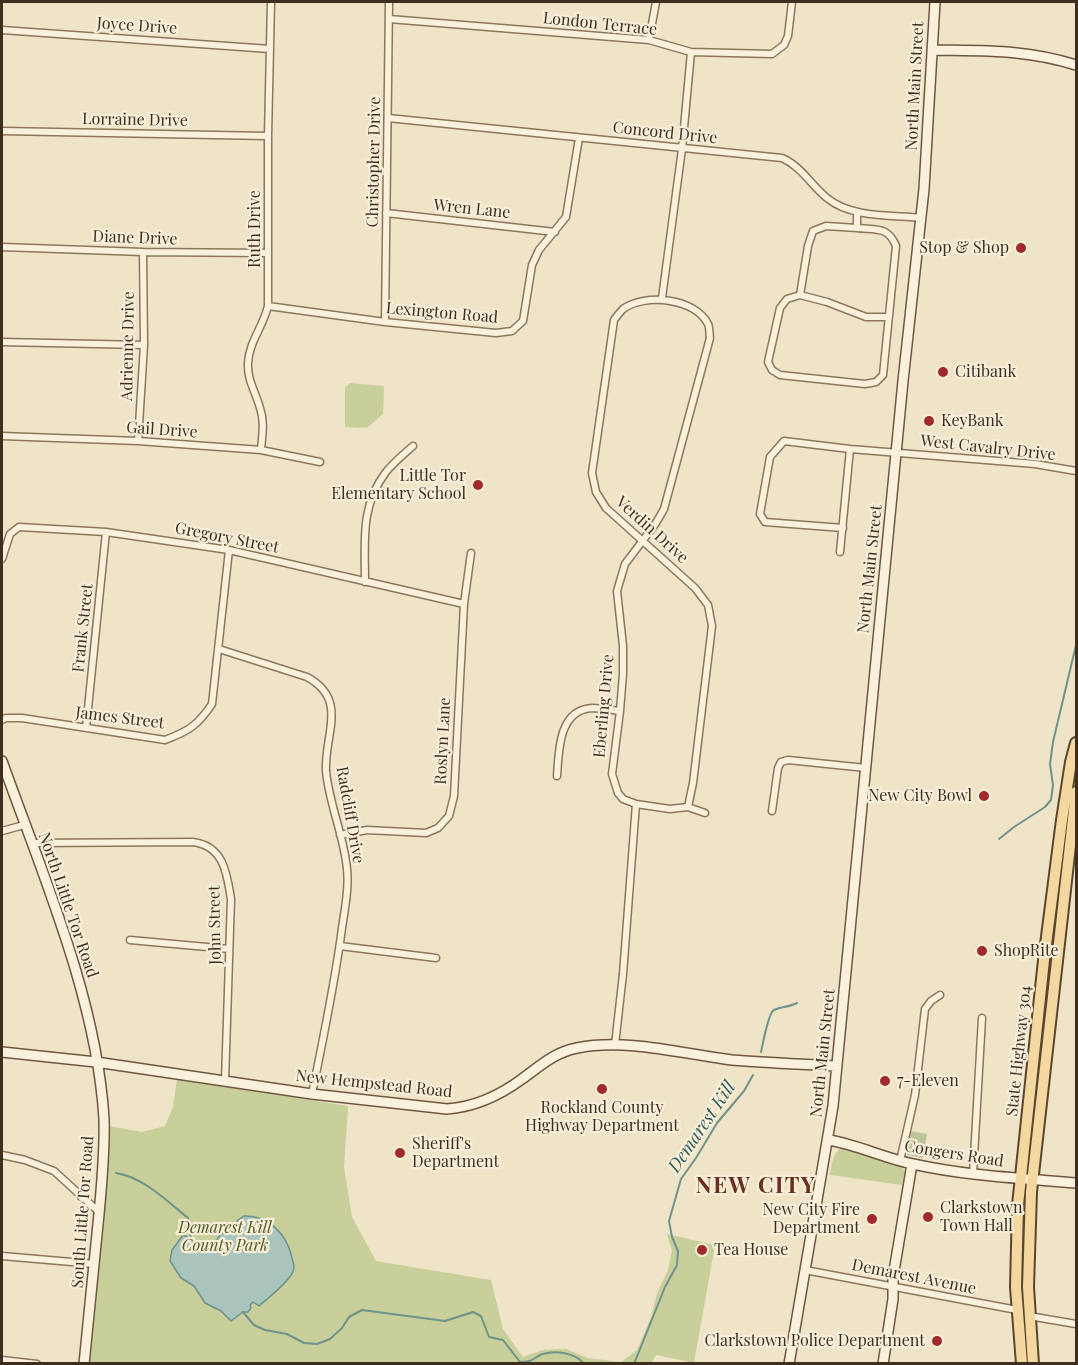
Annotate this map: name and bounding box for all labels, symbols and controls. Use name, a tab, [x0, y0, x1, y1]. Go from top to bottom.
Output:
street label: London Terrace	[542, 8, 658, 40]
street label: Joyce Drive	[96, 14, 178, 38]
street label: North Main Street	[902, 21, 928, 151]
street label: Christopher Drive	[363, 96, 385, 228]
street label: Lorraine Drive	[82, 109, 188, 131]
street label: Concord Drive	[612, 118, 718, 148]
street label: Ruth Drive	[245, 190, 265, 268]
street label: Wren Lane	[433, 195, 511, 223]
street label: Diane Drive	[92, 227, 178, 249]
place label: Stop & Shop	[919, 238, 1009, 258]
marker: Stop & Shop	[1014, 241, 1028, 255]
street label: Adrienne Drive	[117, 291, 139, 401]
street label: Lexington Road	[385, 299, 499, 327]
place label: Citibank	[955, 362, 1016, 382]
marker: Citibank	[936, 365, 950, 379]
place label: KeyBank	[941, 411, 1004, 431]
marker: KeyBank	[922, 414, 936, 428]
street label: Gail Drive	[126, 418, 198, 442]
street label: West Cavalry Drive	[919, 431, 1057, 465]
place label: Little Tor Elementary School	[331, 466, 466, 504]
marker: Little Tor Elementary School	[471, 478, 485, 492]
street label: Verdin Drive	[612, 493, 692, 567]
street label: North Main Street	[854, 504, 886, 634]
street label: Gregory Street	[173, 519, 281, 557]
street label: Frank Street	[69, 582, 97, 674]
street label: Eberling Drive	[590, 653, 618, 759]
street label: Roslyn Lane	[431, 697, 455, 785]
street label: James Street	[75, 703, 165, 733]
street label: Radcliff Drive	[332, 765, 368, 865]
place label: New City Bowl	[868, 786, 972, 806]
marker: New City Bowl	[977, 789, 991, 803]
street label: North Little Tor Road	[34, 830, 102, 980]
street label: John Street	[205, 885, 225, 965]
place label: ShopRite	[994, 941, 1059, 961]
marker: ShopRite	[975, 944, 989, 958]
street label: State Highway 304	[1003, 985, 1035, 1117]
street label: North Main Street	[807, 988, 839, 1118]
street label: New Hempstead Road	[295, 1066, 453, 1102]
place label: 7-Eleven	[897, 1071, 959, 1091]
marker: 7-Eleven	[878, 1074, 892, 1088]
water label: Demarest Kill	[664, 1077, 740, 1177]
marker: Rockland County Highway Department	[595, 1082, 609, 1096]
place label: Rockland County Highway Department	[525, 1098, 679, 1136]
place label: Sheriff's Department	[412, 1134, 499, 1172]
street label: South Little Tor Road	[68, 1135, 98, 1289]
street label: Congers Road	[903, 1137, 1005, 1171]
marker: Sheriff's Department	[393, 1146, 407, 1160]
district label: NEW CITY	[696, 1173, 816, 1199]
place label: Clarkstown Town Hall	[940, 1198, 1022, 1236]
place label: New City Fire Department	[763, 1200, 860, 1238]
marker: Clarkstown Town Hall	[921, 1210, 935, 1224]
marker: New City Fire Department	[865, 1212, 879, 1226]
park label: Demarest Kill County Park	[178, 1218, 272, 1256]
place label: Tea House	[714, 1240, 788, 1260]
marker: Tea House	[695, 1243, 709, 1257]
street label: Demarest Avenue	[850, 1256, 978, 1298]
place label: Clarkstown Police Department	[704, 1331, 925, 1351]
marker: Clarkstown Police Department	[930, 1334, 944, 1348]

